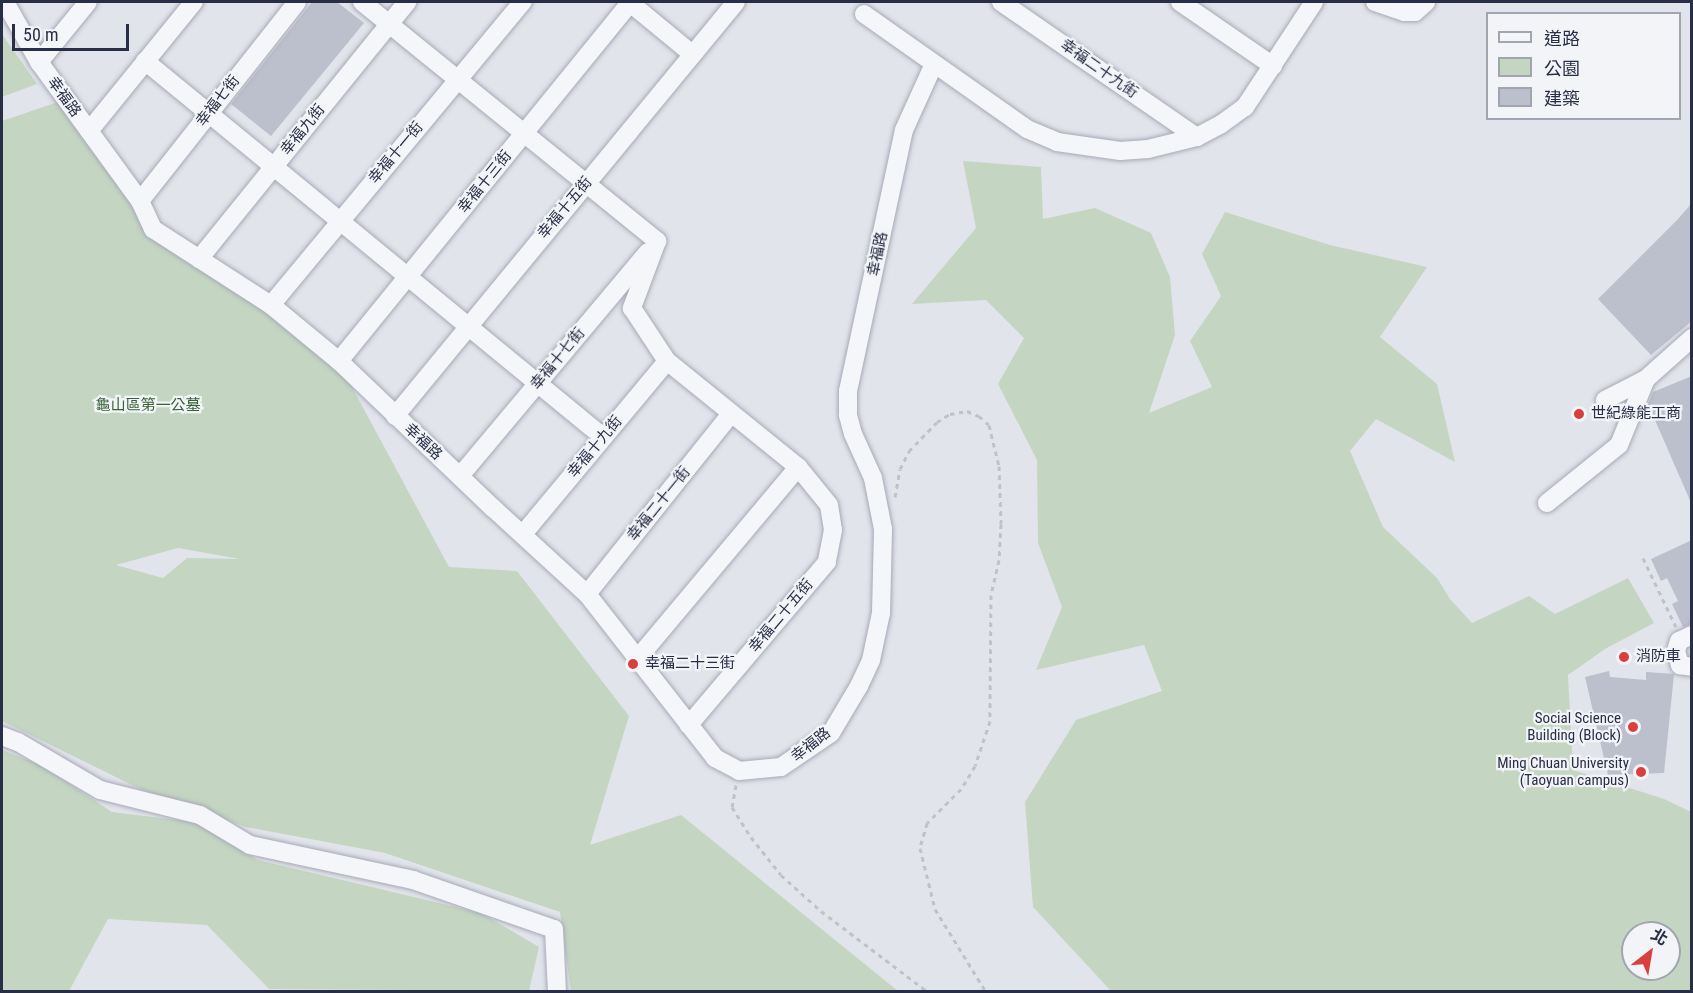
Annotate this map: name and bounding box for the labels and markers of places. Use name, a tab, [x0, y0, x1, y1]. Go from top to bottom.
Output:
place label: 世紀綠能工商	[1591, 405, 1681, 423]
marker: 世紀綠能工商	[1572, 407, 1586, 421]
place label: 消防車	[1636, 648, 1681, 666]
marker: 消防車	[1617, 650, 1631, 664]
place label: 幸福二十三街	[645, 655, 735, 673]
marker: 幸福二十三街	[626, 657, 640, 671]
place label: Social Science Building (Block)	[1527, 709, 1621, 744]
marker: Social Science Building (Block)	[1626, 720, 1640, 734]
place label: Ming Chuan University (Taoyuan campus)	[1497, 754, 1629, 789]
marker: Ming Chuan University (Taoyuan campus)	[1634, 765, 1648, 779]

